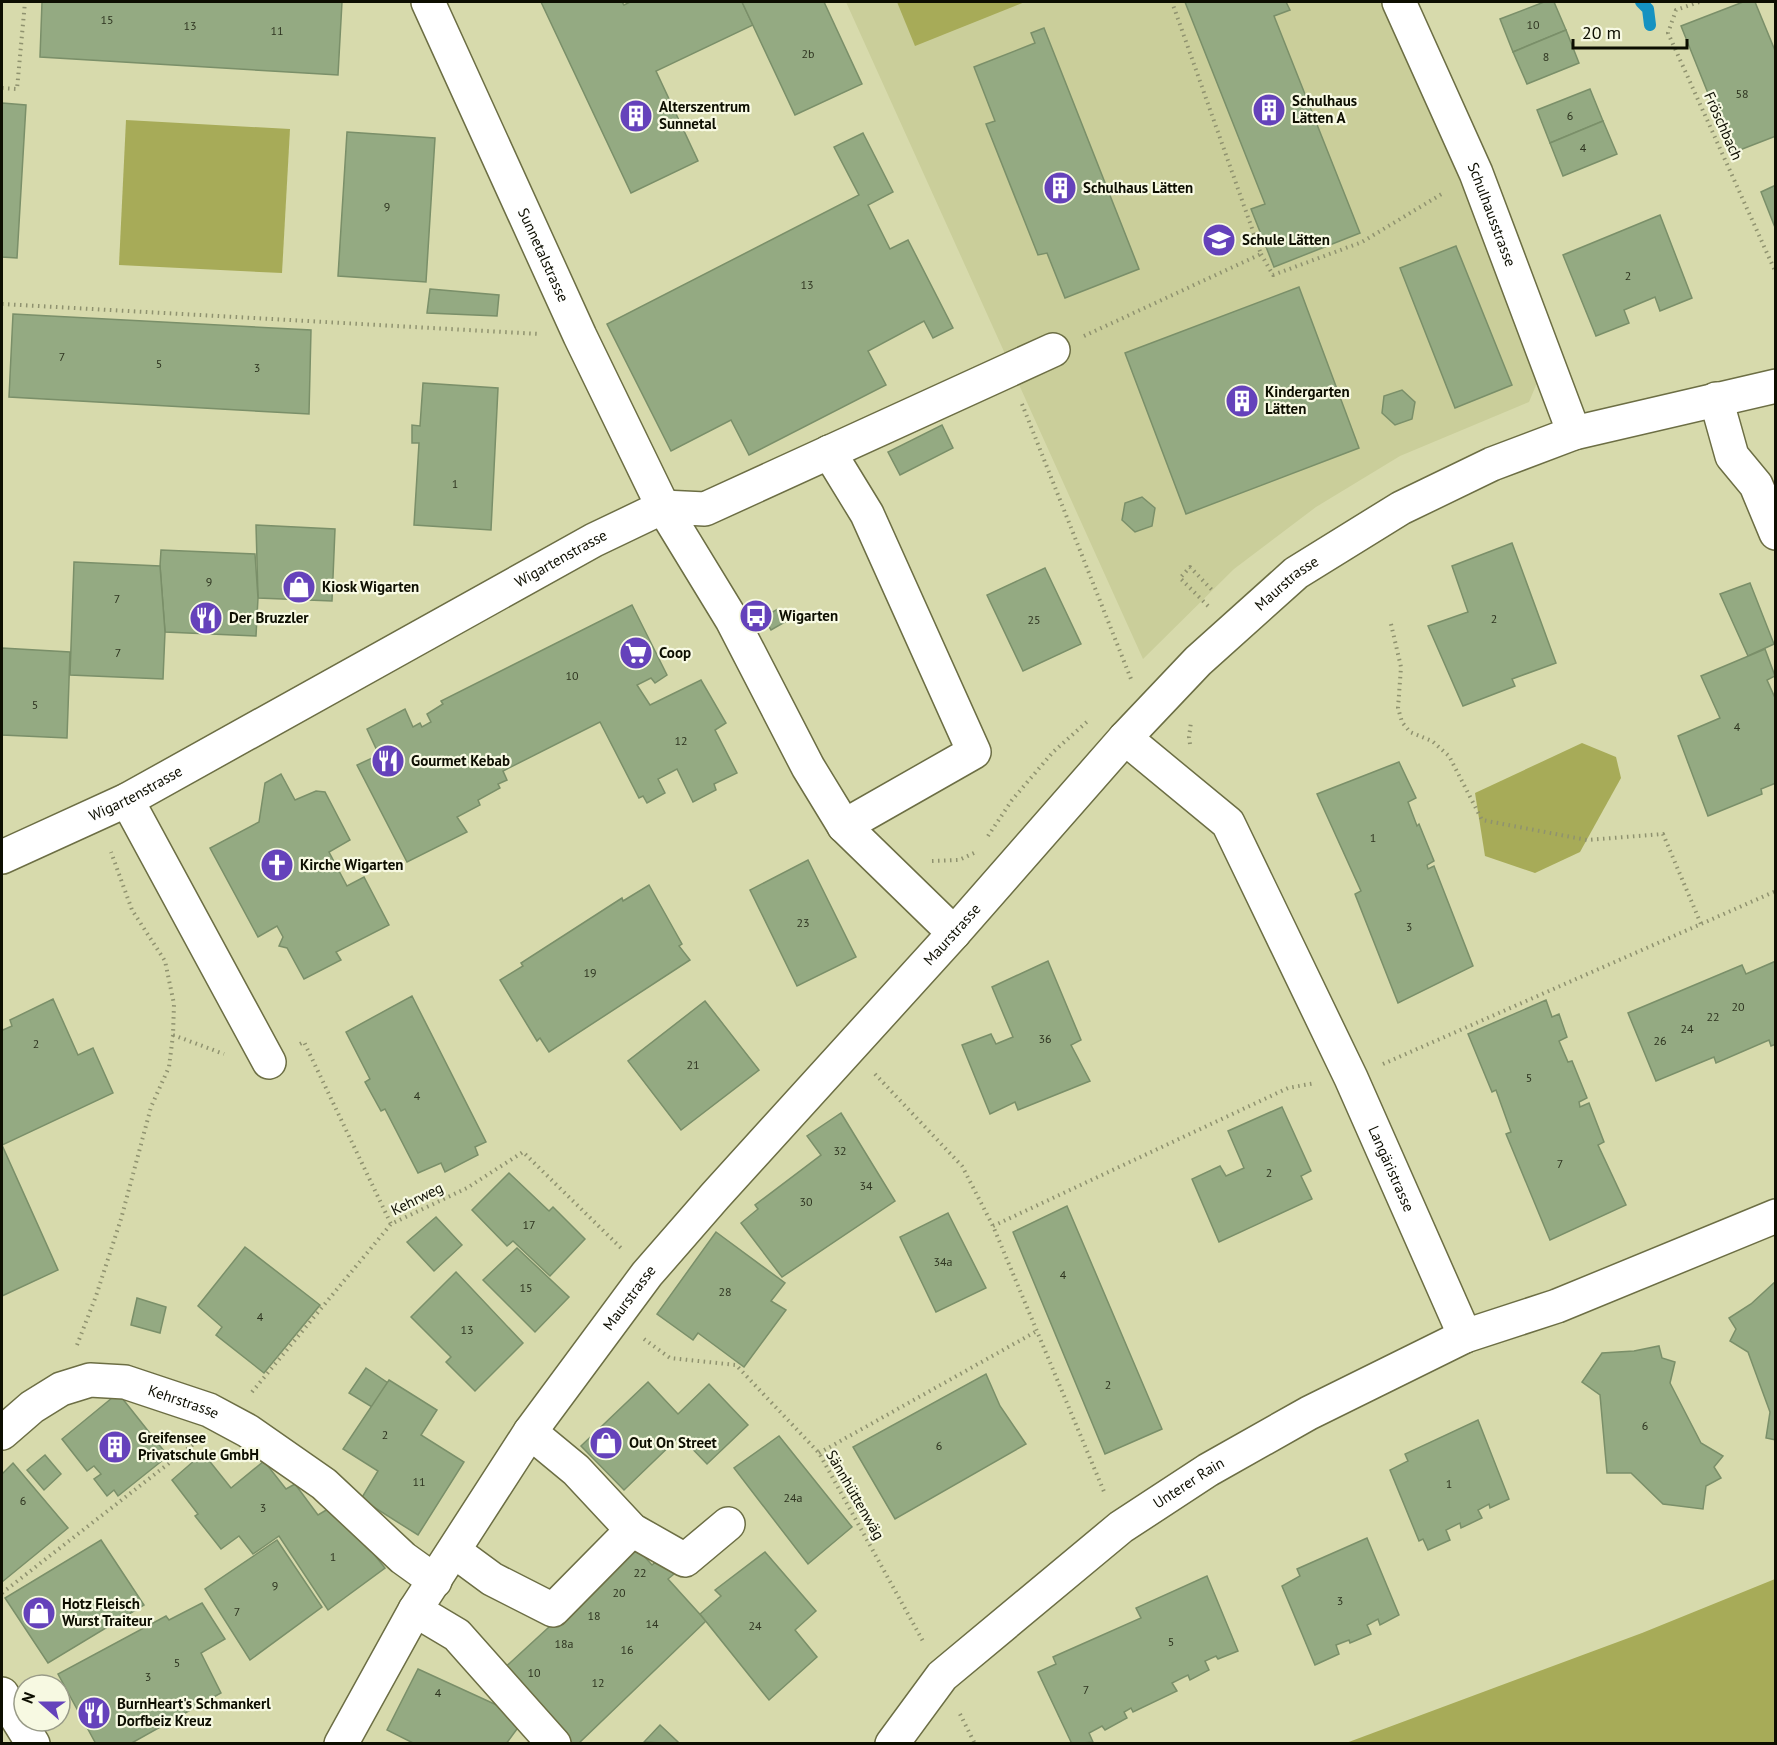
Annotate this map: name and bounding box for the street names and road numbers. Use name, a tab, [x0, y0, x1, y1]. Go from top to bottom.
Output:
street label: Fröschbach	[1700, 89, 1747, 163]
street label: Schulhausstrasse	[1464, 159, 1520, 269]
street label: Sunnetalstrasse	[514, 205, 573, 305]
street label: Wigartenstrasse	[511, 525, 610, 591]
street label: Maurstrasse	[1251, 551, 1322, 614]
street label: Wigartenstrasse	[86, 761, 185, 825]
street label: Maurstrasse	[919, 899, 984, 969]
street label: Langäristrasse	[1364, 1123, 1419, 1215]
street label: Kehrweg	[388, 1178, 446, 1219]
street label: Maurstrasse	[598, 1261, 660, 1334]
street label: Kehrstrasse	[146, 1380, 223, 1423]
street label: Sännhüttenwäg	[822, 1446, 889, 1543]
street label: Unterer Rain	[1149, 1453, 1227, 1512]

